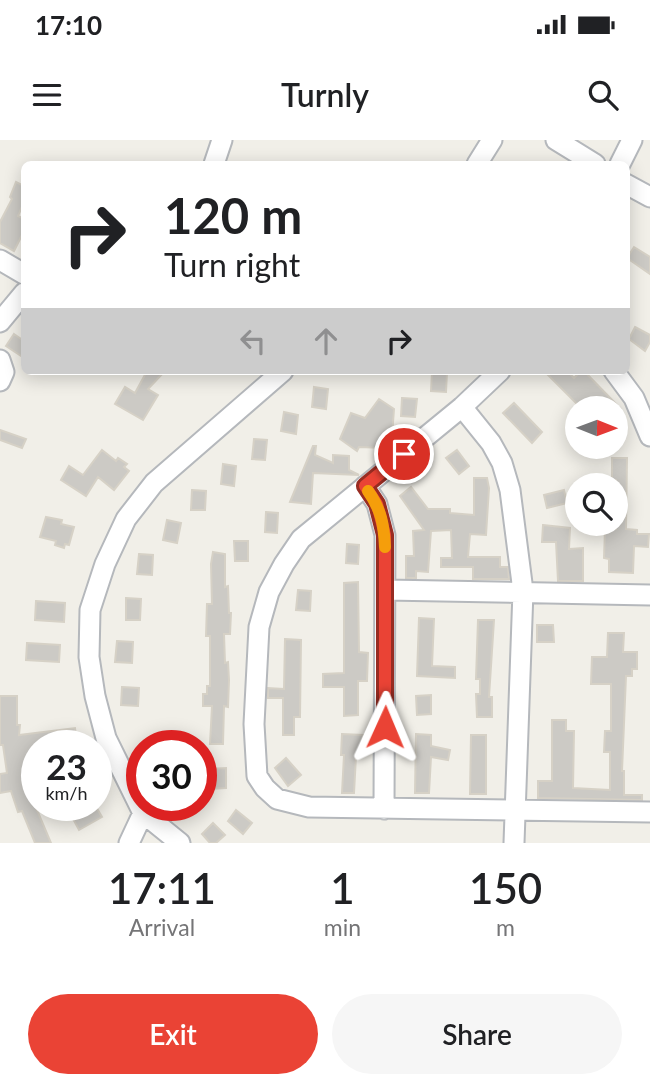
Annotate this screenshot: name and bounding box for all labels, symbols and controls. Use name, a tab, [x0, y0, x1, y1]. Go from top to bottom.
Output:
text: 17:10	[35, 9, 102, 41]
text: Turnly	[281, 75, 369, 114]
icon: menu	[28, 76, 66, 114]
icon: search	[584, 76, 622, 114]
text: 120 m	[164, 186, 302, 244]
icon: right	[49, 189, 140, 280]
text: Turn right	[164, 245, 300, 284]
icon: left	[234, 322, 272, 360]
icon: ahead	[307, 322, 345, 360]
icon: right	[380, 322, 418, 360]
north arrow	[565, 396, 628, 458]
map controls	[565, 396, 628, 536]
pin	[374, 424, 434, 484]
icon: arrive	[385, 435, 423, 473]
button: search	[565, 473, 628, 536]
position arrow	[348, 690, 422, 764]
speed limit sign: 30	[126, 730, 217, 821]
text: 23	[46, 745, 87, 787]
text: km/h	[45, 782, 88, 804]
text: 17:11	[108, 863, 216, 913]
text: 1	[330, 863, 355, 913]
text: 150	[469, 863, 542, 913]
text: Arrival	[129, 913, 195, 941]
text: min	[324, 913, 361, 941]
text: m	[496, 913, 515, 941]
button: Exit	[28, 994, 318, 1074]
button: Share	[332, 994, 622, 1074]

